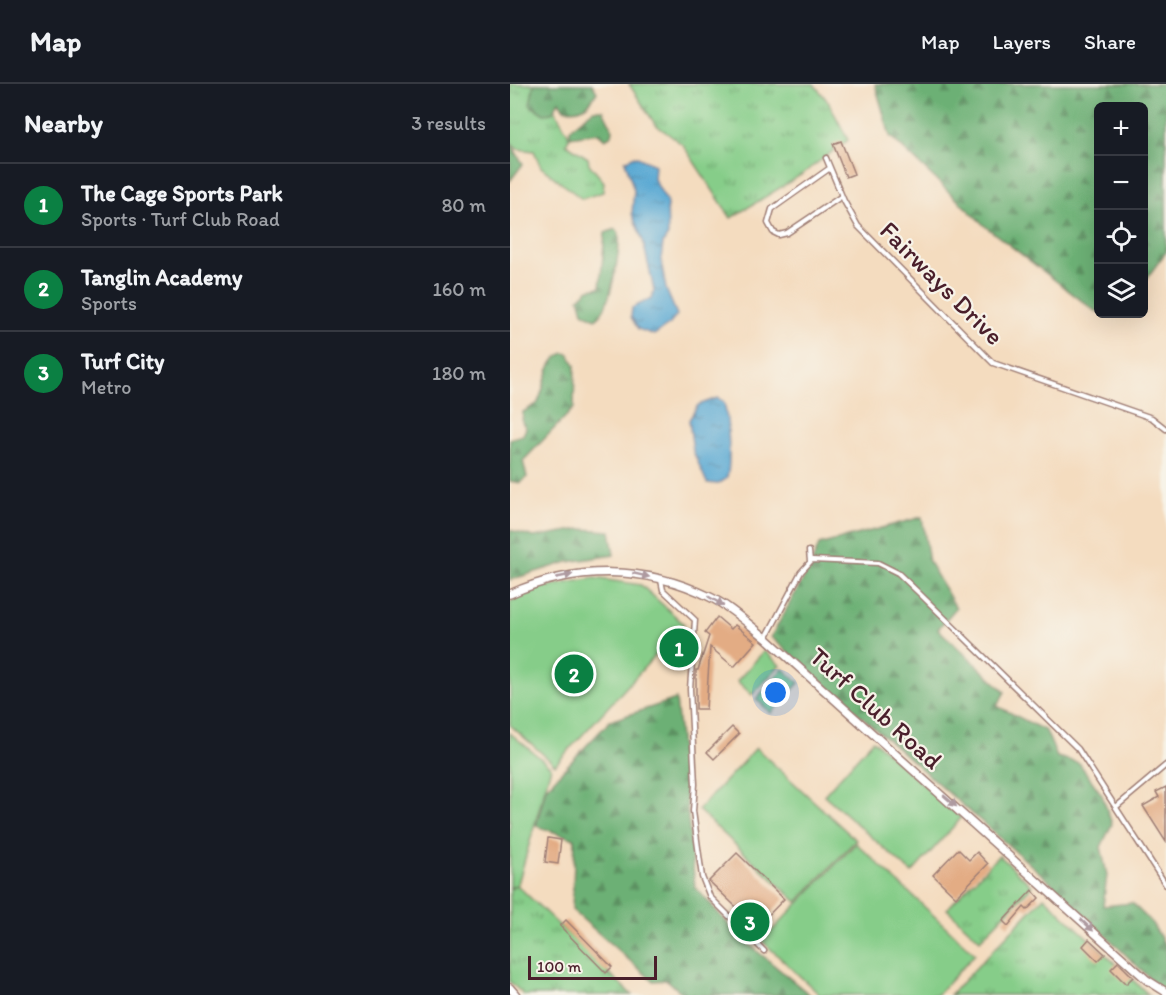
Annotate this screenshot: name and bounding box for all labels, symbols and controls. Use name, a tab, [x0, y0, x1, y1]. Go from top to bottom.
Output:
text: Map	[30, 24, 81, 58]
text: Map	[921, 29, 960, 54]
text: Layers	[993, 29, 1051, 54]
text: Share	[1084, 29, 1136, 54]
map controls	[1094, 102, 1148, 318]
button: +	[1094, 102, 1148, 156]
text: Nearby	[24, 107, 103, 139]
text: 3 results	[411, 111, 486, 135]
button: −	[1094, 156, 1148, 210]
text: The Cage Sports Park	[81, 180, 283, 207]
text: 1	[39, 193, 48, 217]
text: 80 m	[441, 193, 486, 217]
text: Sports · Turf Club Road	[81, 207, 280, 231]
button: locate	[1094, 210, 1148, 264]
street label: Fairways Drive	[873, 214, 1011, 352]
text: Tanglin Academy	[81, 264, 242, 291]
button: layers	[1094, 264, 1148, 318]
text: 2	[38, 277, 49, 301]
text: 160 m	[433, 277, 486, 301]
text: Sports	[81, 291, 137, 315]
text: Turf City	[81, 348, 164, 375]
text: 3	[38, 361, 49, 385]
text: 180 m	[432, 361, 486, 385]
text: Metro	[81, 375, 131, 399]
one-way arrow	[555, 571, 574, 580]
one-way arrow	[632, 571, 650, 581]
one-way arrow	[708, 595, 724, 606]
pin: 1	[660, 626, 698, 670]
street label: Turf Club Road	[803, 640, 949, 776]
pin: 2	[554, 652, 594, 696]
your location	[761, 678, 790, 707]
one-way arrow	[942, 794, 957, 807]
pin: 3	[730, 900, 770, 944]
one-way arrow	[1079, 918, 1094, 931]
scale bar	[528, 953, 657, 980]
text: 100 m	[537, 957, 581, 976]

